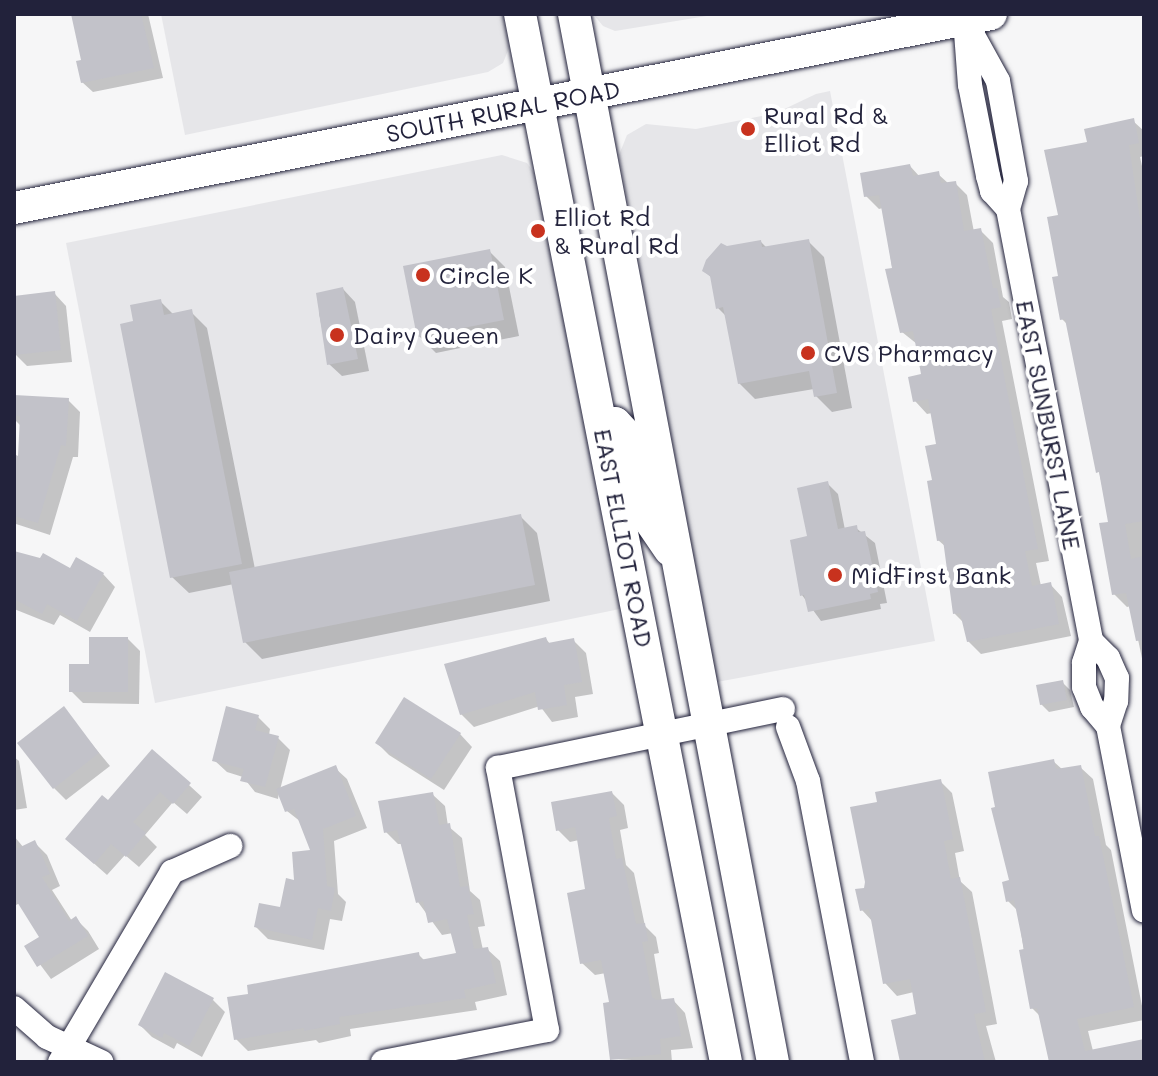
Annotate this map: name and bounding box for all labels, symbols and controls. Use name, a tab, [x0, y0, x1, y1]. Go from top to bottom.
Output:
street label: SOUTH RURAL ROAD	[384, 74, 622, 148]
place label: Rural Rd & Elliot Rd	[764, 101, 889, 157]
marker: Rural Rd & Elliot Rd	[739, 120, 757, 138]
place label: Elliot Rd & Rural Rd	[554, 203, 679, 259]
marker: Elliot Rd & Rural Rd	[529, 222, 547, 240]
place label: Circle K	[439, 261, 533, 289]
marker: Circle K	[414, 266, 432, 284]
street label: EAST SUNBURST LANE	[1011, 298, 1087, 552]
place label: Dairy Queen	[353, 321, 499, 349]
marker: Dairy Queen	[328, 326, 346, 344]
place label: CVS Pharmacy	[824, 339, 994, 367]
marker: CVS Pharmacy	[799, 344, 817, 362]
street label: EAST ELLIOT ROAD	[589, 426, 659, 650]
place label: MidFirst Bank	[851, 561, 1011, 589]
marker: MidFirst Bank	[826, 566, 844, 584]

